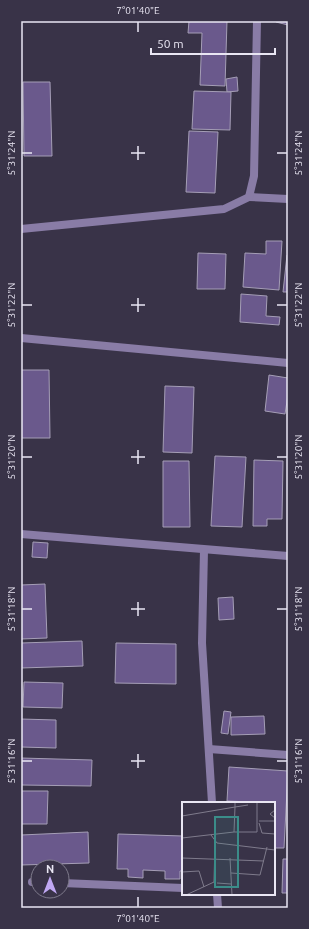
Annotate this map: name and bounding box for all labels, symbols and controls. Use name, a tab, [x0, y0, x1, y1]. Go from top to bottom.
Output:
text: 7°01'40"E	[116, 5, 160, 16]
scale bar	[151, 30, 275, 56]
text: 50 m	[157, 37, 184, 50]
text: 5°31'24"N	[6, 131, 17, 175]
text: 5°31'24"N	[293, 131, 304, 175]
text: 5°31'22"N	[6, 283, 17, 327]
text: 5°31'22"N	[293, 283, 304, 327]
text: 5°31'20"N	[6, 435, 17, 479]
text: 5°31'20"N	[293, 435, 304, 479]
text: 5°31'18"N	[6, 587, 17, 631]
text: 5°31'18"N	[293, 587, 304, 631]
text: 5°31'16"N	[6, 739, 17, 783]
text: 5°31'16"N	[293, 739, 304, 783]
inset map	[182, 802, 275, 895]
north arrow	[30, 859, 70, 899]
text: N	[46, 863, 54, 875]
text: 7°01'40"E	[116, 913, 160, 924]

